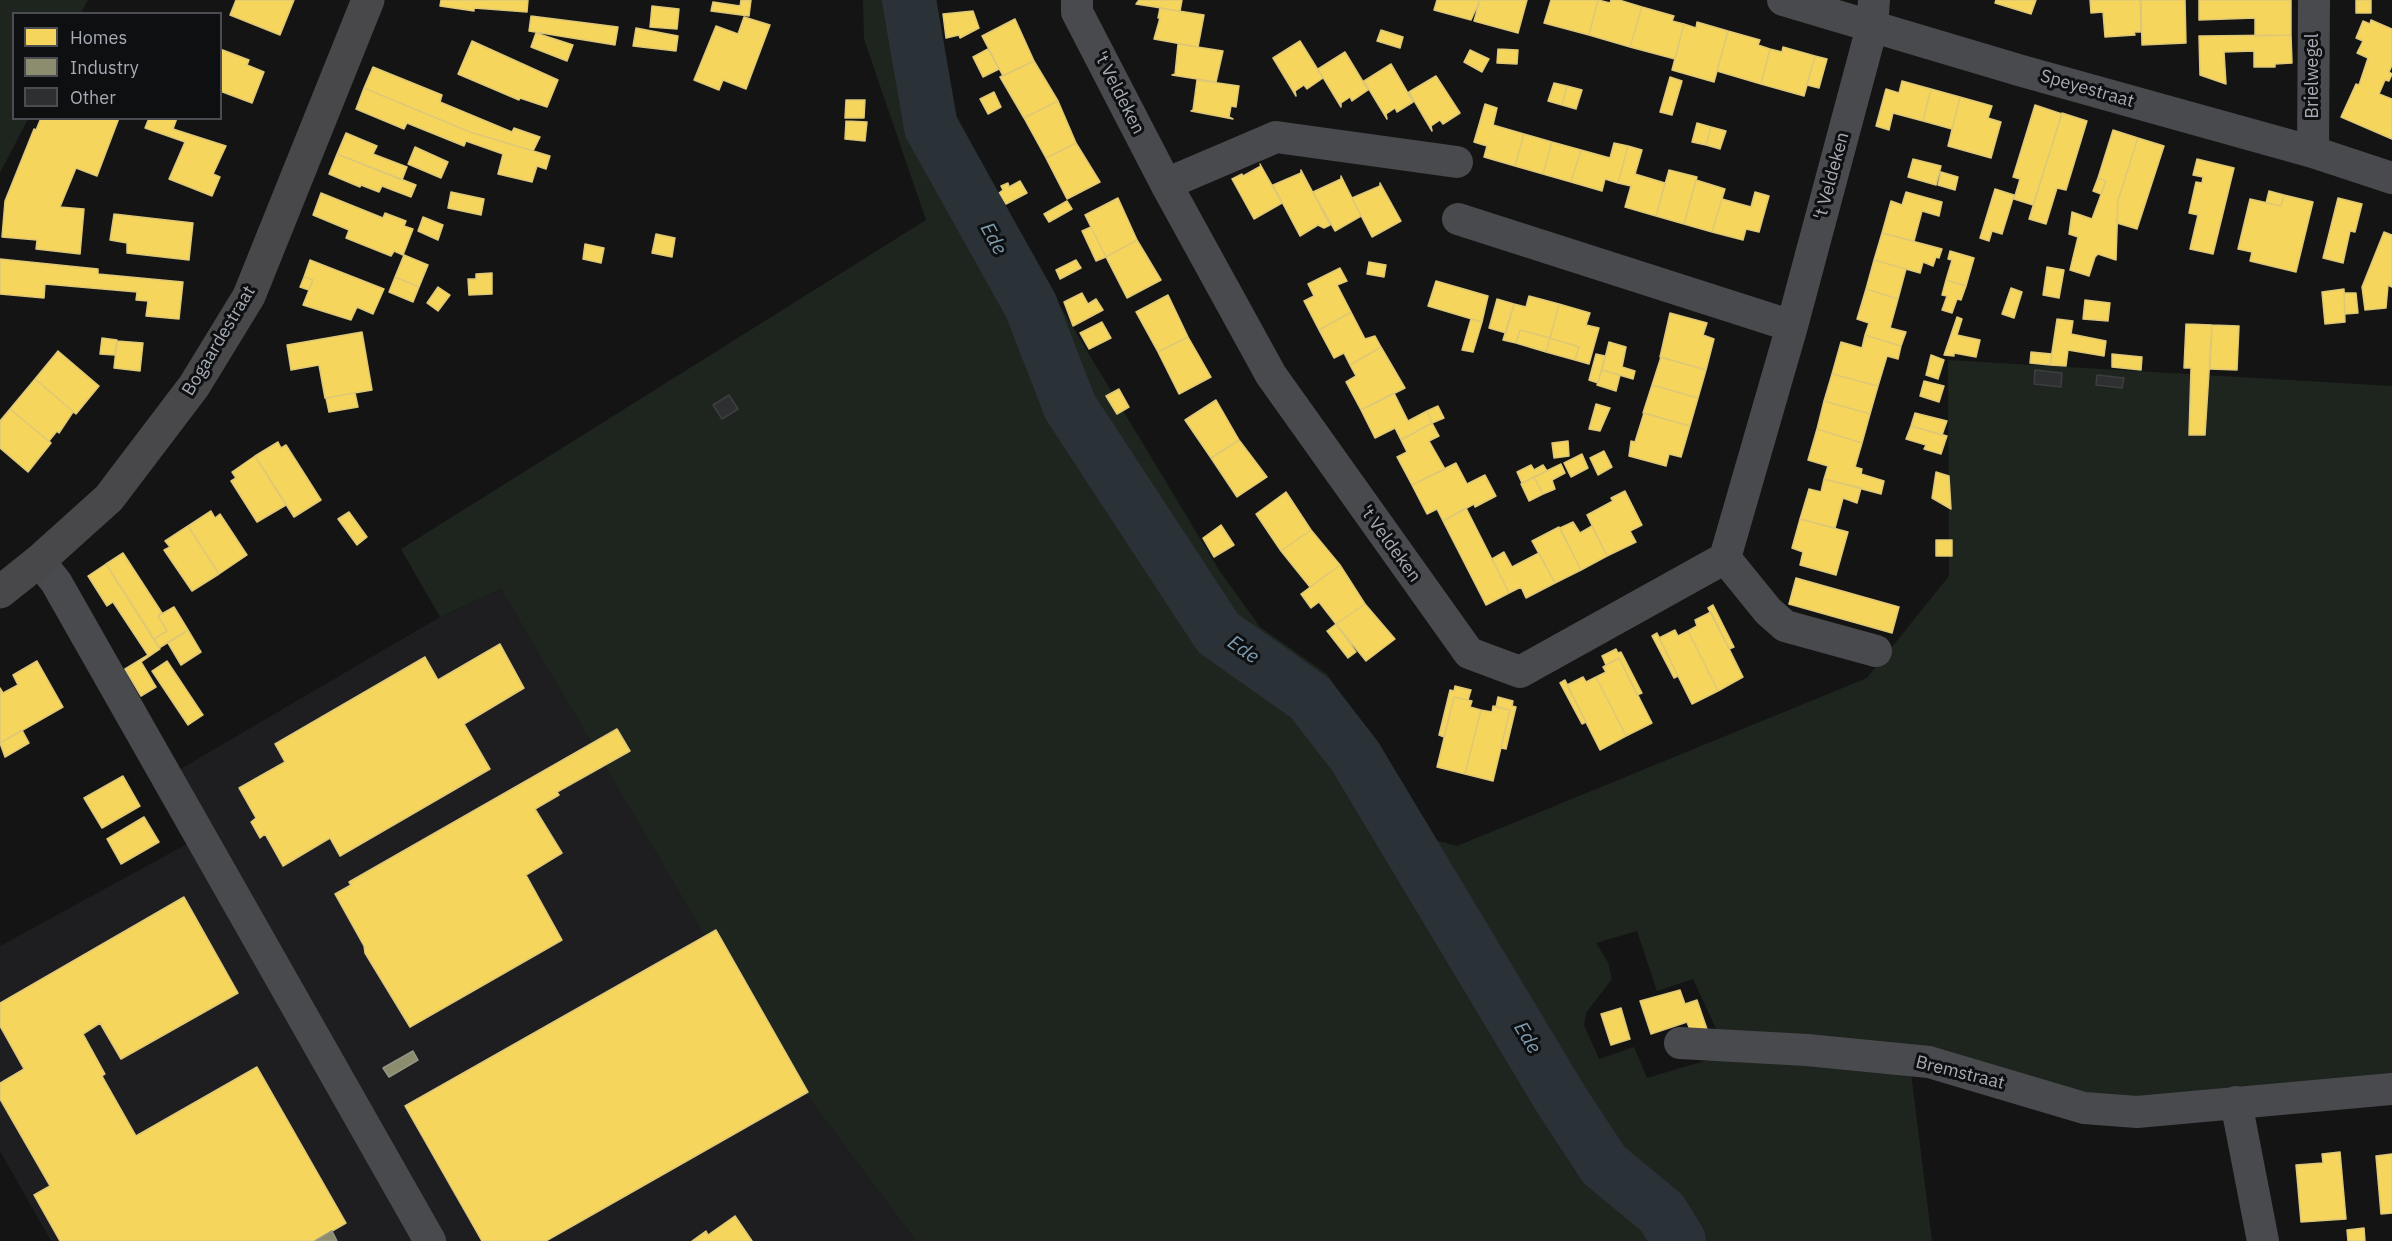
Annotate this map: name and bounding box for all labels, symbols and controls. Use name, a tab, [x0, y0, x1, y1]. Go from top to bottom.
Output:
legend	[12, 12, 222, 120]
text: Homes	[70, 26, 127, 49]
street label: Brielwegel	[2302, 33, 2324, 119]
street label: 't Veldeken	[1089, 48, 1149, 138]
text: Industry	[70, 56, 139, 79]
street label: Speyestraat	[2038, 65, 2136, 113]
text: Other	[70, 86, 116, 109]
street label: 't Veldeken	[1810, 130, 1854, 222]
water label: Ede	[975, 219, 1011, 259]
street label: Bogaardestraat	[178, 282, 260, 400]
street label: 't Veldeken	[1355, 501, 1425, 587]
water label: Ede	[1223, 631, 1263, 669]
water label: Ede	[1508, 1018, 1546, 1058]
street label: Bremstraat	[1913, 1052, 2007, 1094]

